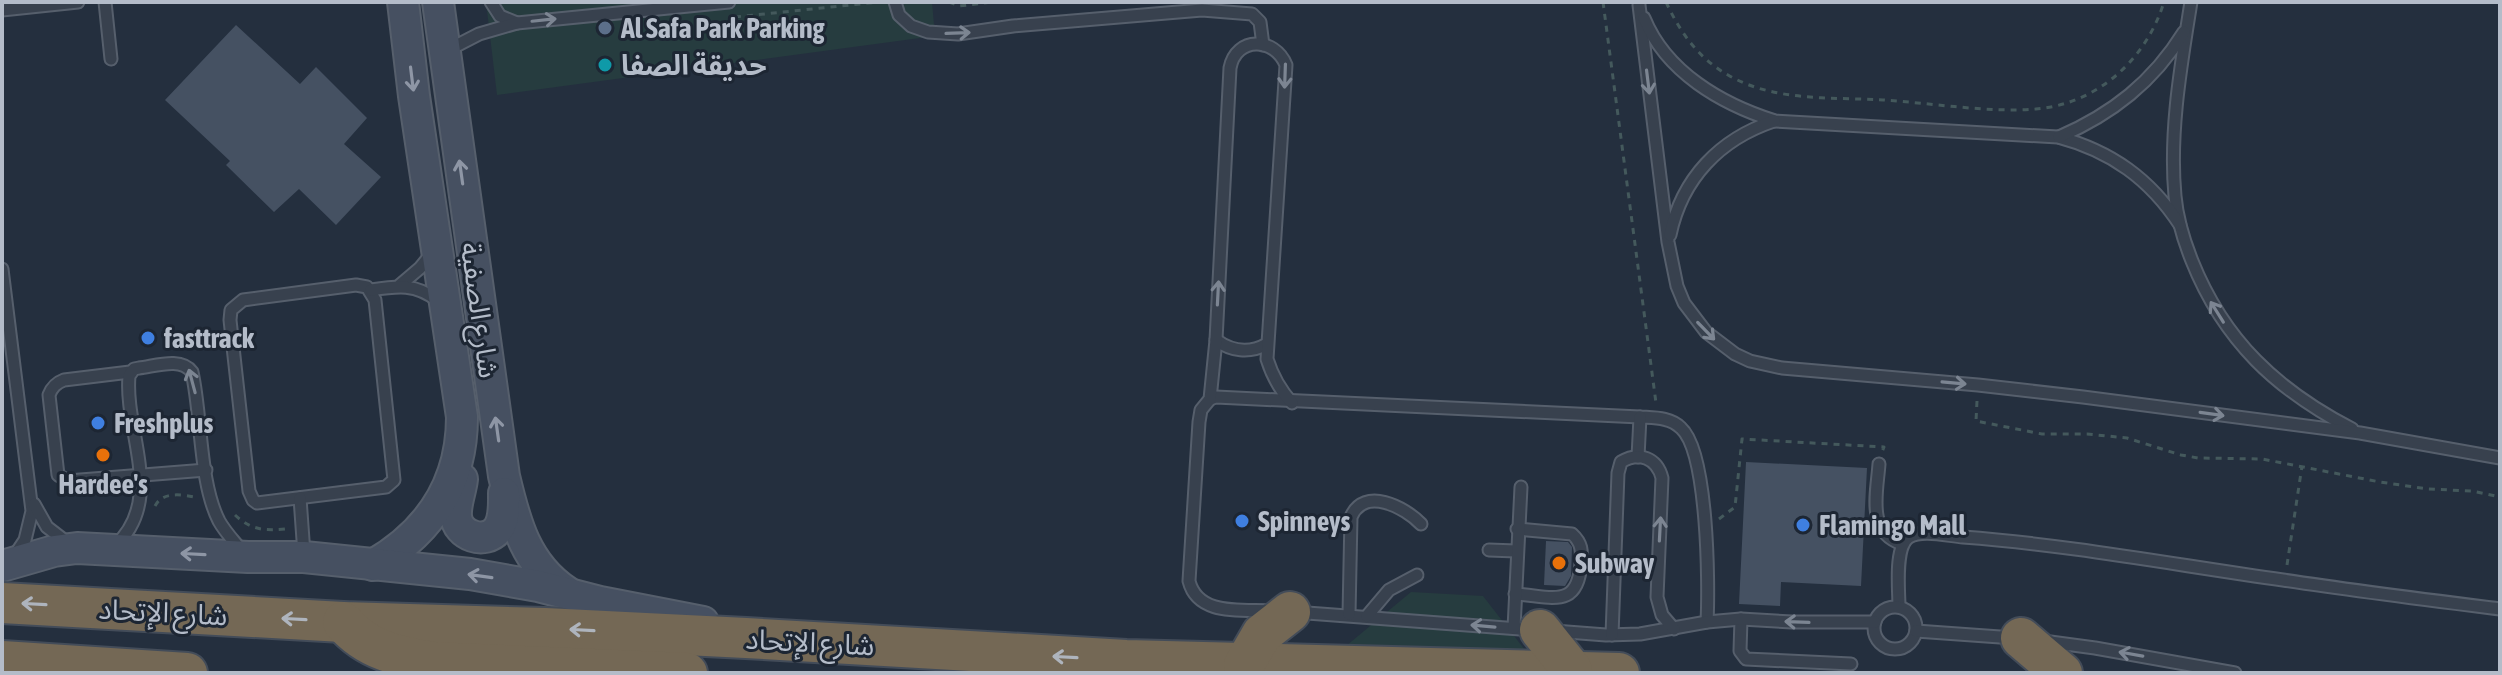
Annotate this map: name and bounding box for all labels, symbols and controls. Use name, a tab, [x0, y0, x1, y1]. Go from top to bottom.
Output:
place label: Al Safa Park Parking	[620, 12, 826, 44]
one-way arrow	[530, 13, 557, 28]
marker: Al Safa Park Parking	[596, 19, 614, 37]
one-way arrow	[944, 25, 971, 40]
place label: حديقة الصفا	[621, 49, 767, 81]
marker: حديقة الصفا	[596, 56, 614, 74]
one-way arrow	[1277, 62, 1292, 89]
one-way arrow	[405, 66, 420, 92]
one-way arrow	[1641, 68, 1656, 95]
one-way arrow	[453, 160, 468, 185]
street label: شارع الصفية	[450, 240, 505, 381]
one-way arrow	[1211, 280, 1226, 307]
one-way arrow	[2209, 301, 2225, 324]
one-way arrow	[1696, 321, 1715, 341]
place label: fasttrack	[163, 322, 255, 354]
marker: fasttrack	[139, 329, 157, 347]
one-way arrow	[184, 368, 199, 394]
one-way arrow	[1940, 376, 1967, 391]
place label: Freshplus	[114, 407, 213, 439]
one-way arrow	[2199, 407, 2225, 422]
marker: Freshplus	[89, 414, 107, 432]
one-way arrow	[489, 417, 504, 442]
marker: Hardee's	[94, 446, 112, 464]
place label: Hardee's	[58, 468, 148, 500]
place label: Spinneys	[1258, 505, 1351, 537]
place label: Flamingo Mall	[1819, 509, 1967, 541]
marker: Spinneys	[1233, 512, 1251, 530]
one-way arrow	[1653, 516, 1668, 543]
marker: Flamingo Mall	[1794, 516, 1812, 534]
one-way arrow	[180, 546, 207, 561]
place label: Subway	[1575, 547, 1655, 579]
marker: Subway	[1550, 554, 1568, 572]
one-way arrow	[468, 568, 493, 583]
street label: شارع الإتحاد	[97, 593, 228, 636]
one-way arrow	[21, 597, 48, 612]
one-way arrow	[281, 611, 308, 626]
one-way arrow	[1784, 614, 1811, 629]
one-way arrow	[1470, 618, 1497, 633]
one-way arrow	[569, 622, 596, 637]
street label: شارع الإتحاد	[744, 623, 875, 666]
one-way arrow	[2119, 646, 2144, 661]
one-way arrow	[1052, 649, 1079, 664]

